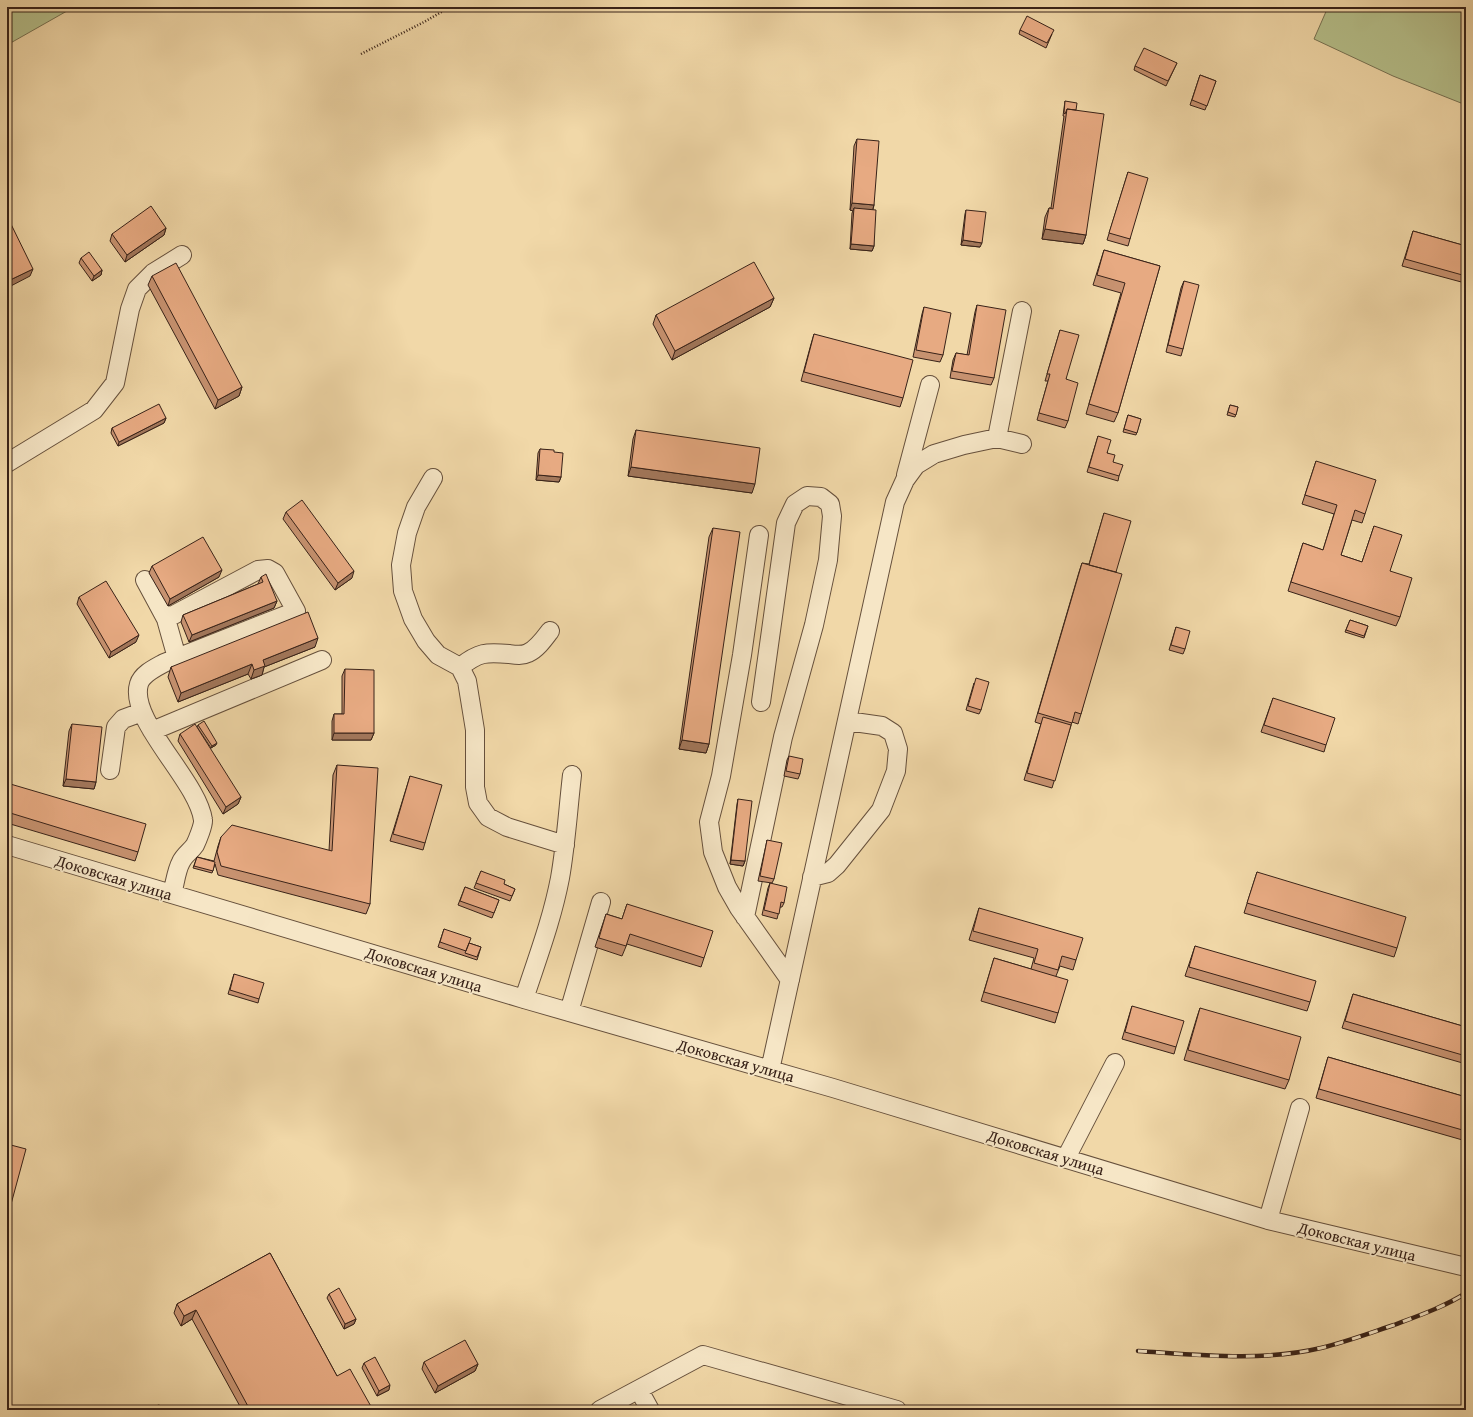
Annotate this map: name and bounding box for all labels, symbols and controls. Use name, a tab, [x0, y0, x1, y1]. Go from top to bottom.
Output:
street label: Доковская улица	[52, 848, 176, 906]
street label: Доковская улица	[362, 940, 486, 998]
street label: Доковская улица	[674, 1032, 798, 1088]
street label: Доковская улица	[984, 1123, 1108, 1181]
street label: Доковская улица	[1295, 1215, 1419, 1267]

